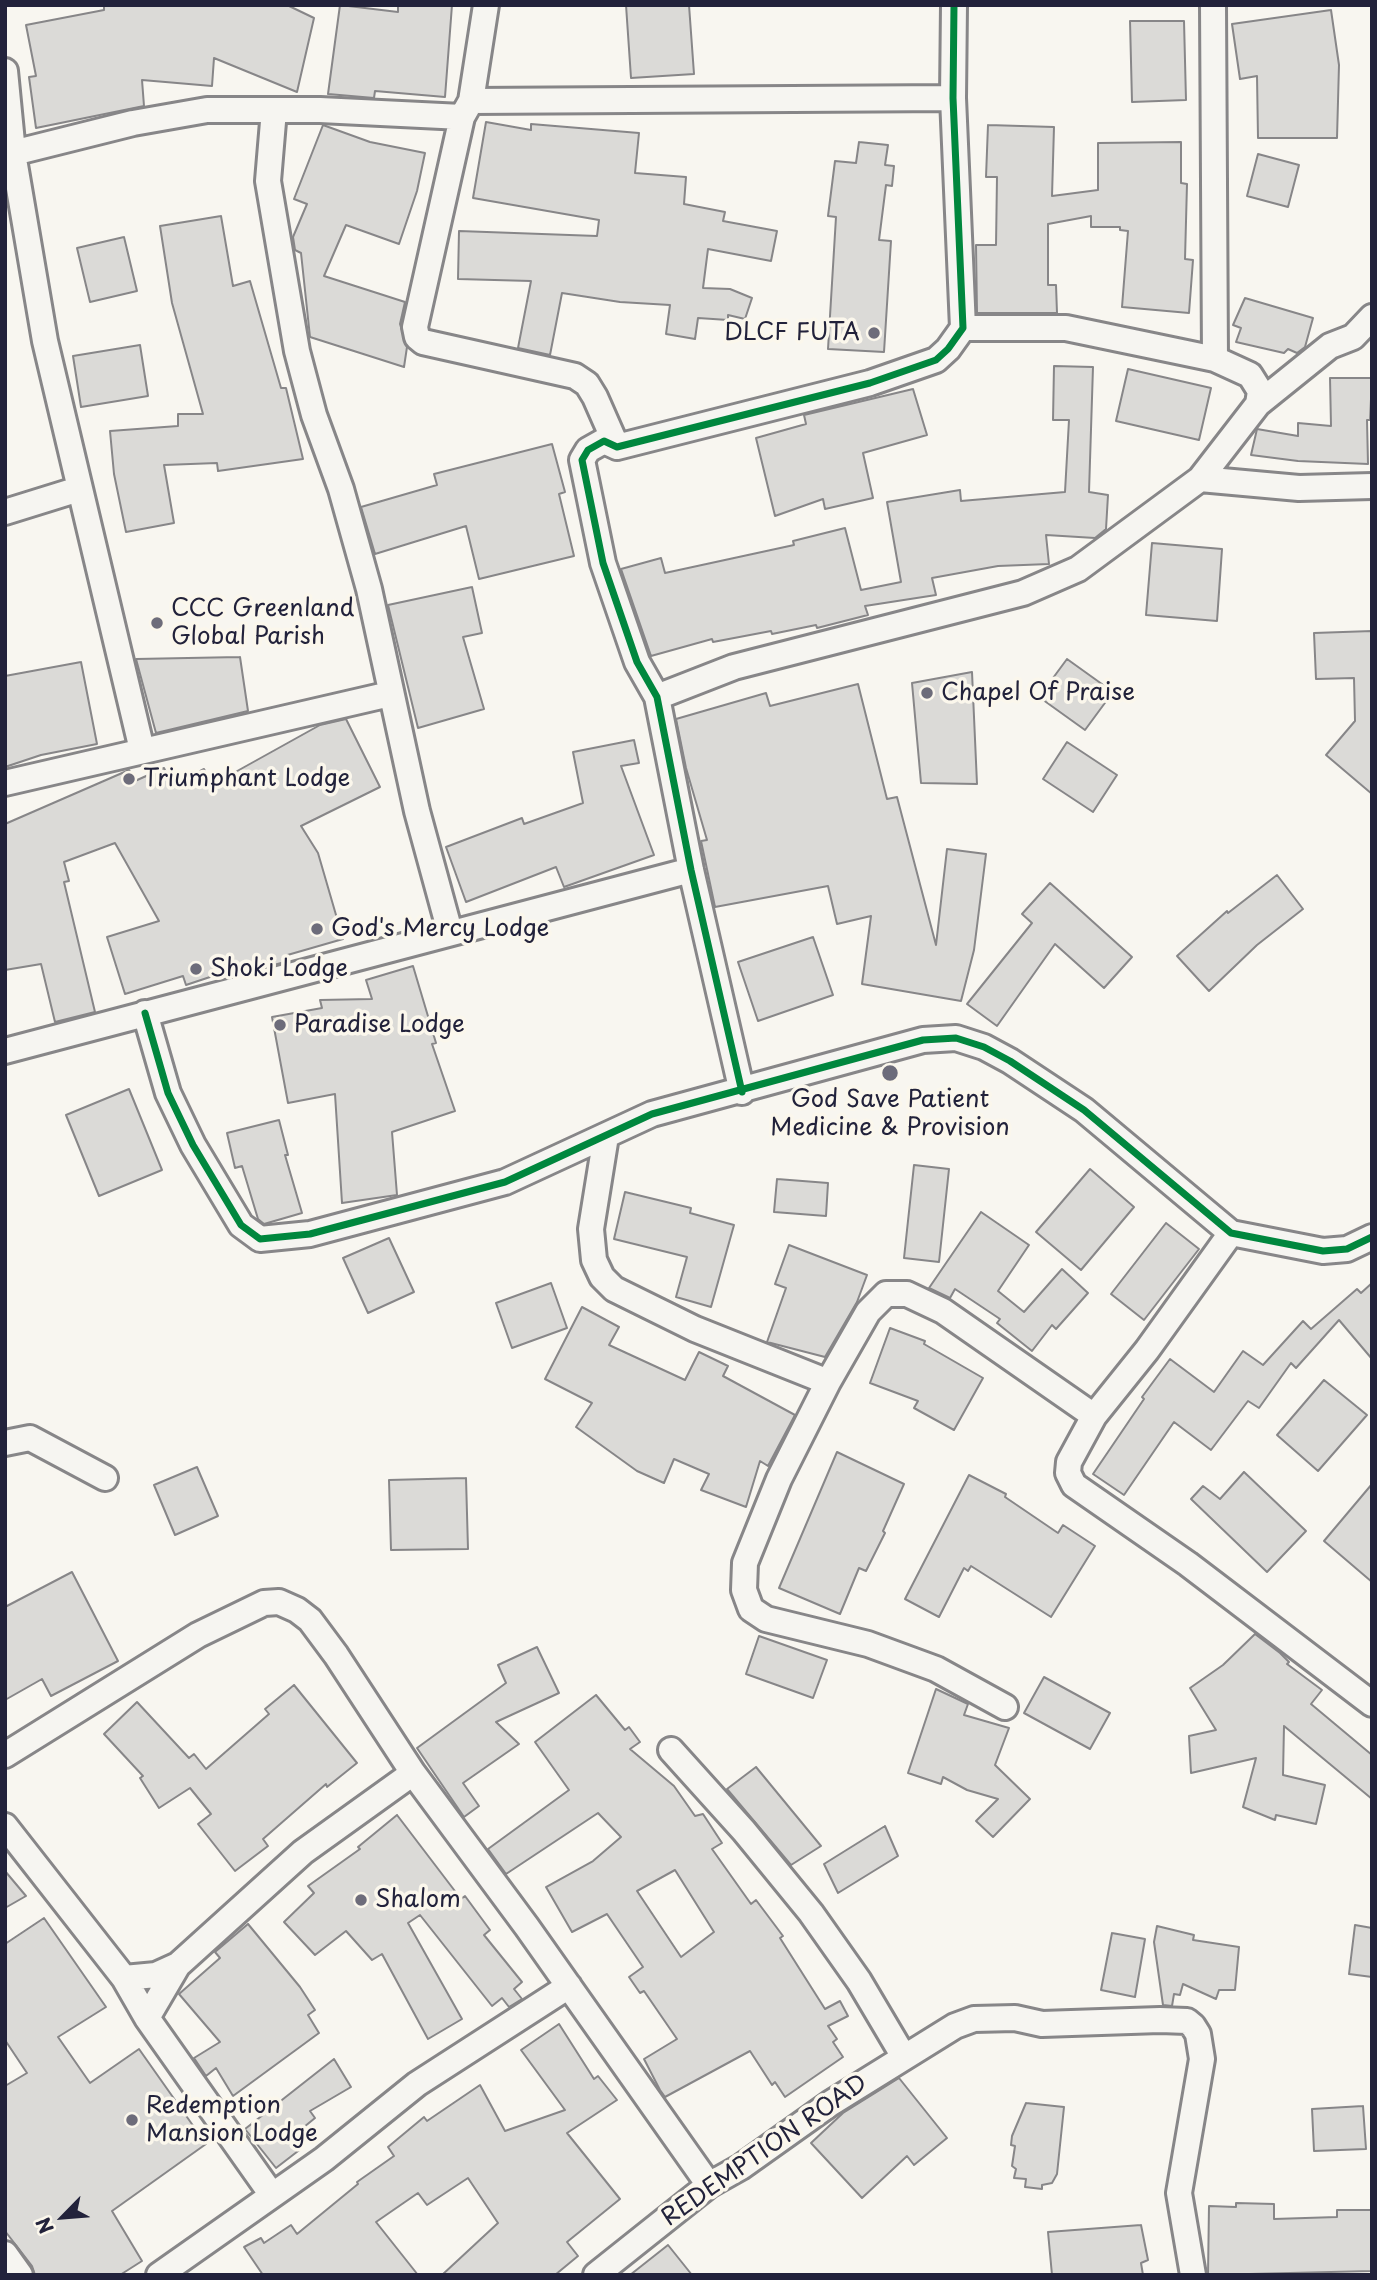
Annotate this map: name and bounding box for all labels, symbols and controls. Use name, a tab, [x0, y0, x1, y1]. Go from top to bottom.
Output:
place label: DLCF FUTA	[724, 319, 860, 347]
marker: DLCF FUTA	[866, 325, 882, 341]
place label: CCC Greenland Global Parish	[171, 595, 354, 651]
marker: CCC Greenland Global Parish	[149, 615, 165, 631]
place label: Chapel Of Praise	[941, 679, 1135, 707]
marker: Chapel Of Praise	[919, 685, 935, 701]
place label: Triumphant Lodge	[143, 765, 350, 793]
marker: Triumphant Lodge	[121, 771, 137, 787]
place label: God's Mercy Lodge	[331, 915, 549, 943]
marker: God's Mercy Lodge	[309, 921, 325, 937]
place label: Shoki Lodge	[210, 955, 348, 983]
marker: Shoki Lodge	[188, 961, 204, 977]
place label: Paradise Lodge	[294, 1011, 465, 1039]
marker: Paradise Lodge	[272, 1017, 288, 1033]
marker: God Save Patient Medicine & Provision	[880, 1063, 900, 1083]
place label: God Save Patient Medicine & Provision	[770, 1086, 1010, 1142]
place label: Shalom	[375, 1886, 461, 1914]
marker: Shalom	[353, 1892, 369, 1908]
street label: REDEMPTION ROAD	[657, 2069, 873, 2233]
place label: Redemption Mansion Lodge	[146, 2092, 318, 2148]
marker: Redemption Mansion Lodge	[124, 2112, 140, 2128]
north arrow	[28, 2182, 98, 2252]
text: N	[28, 2213, 60, 2239]

